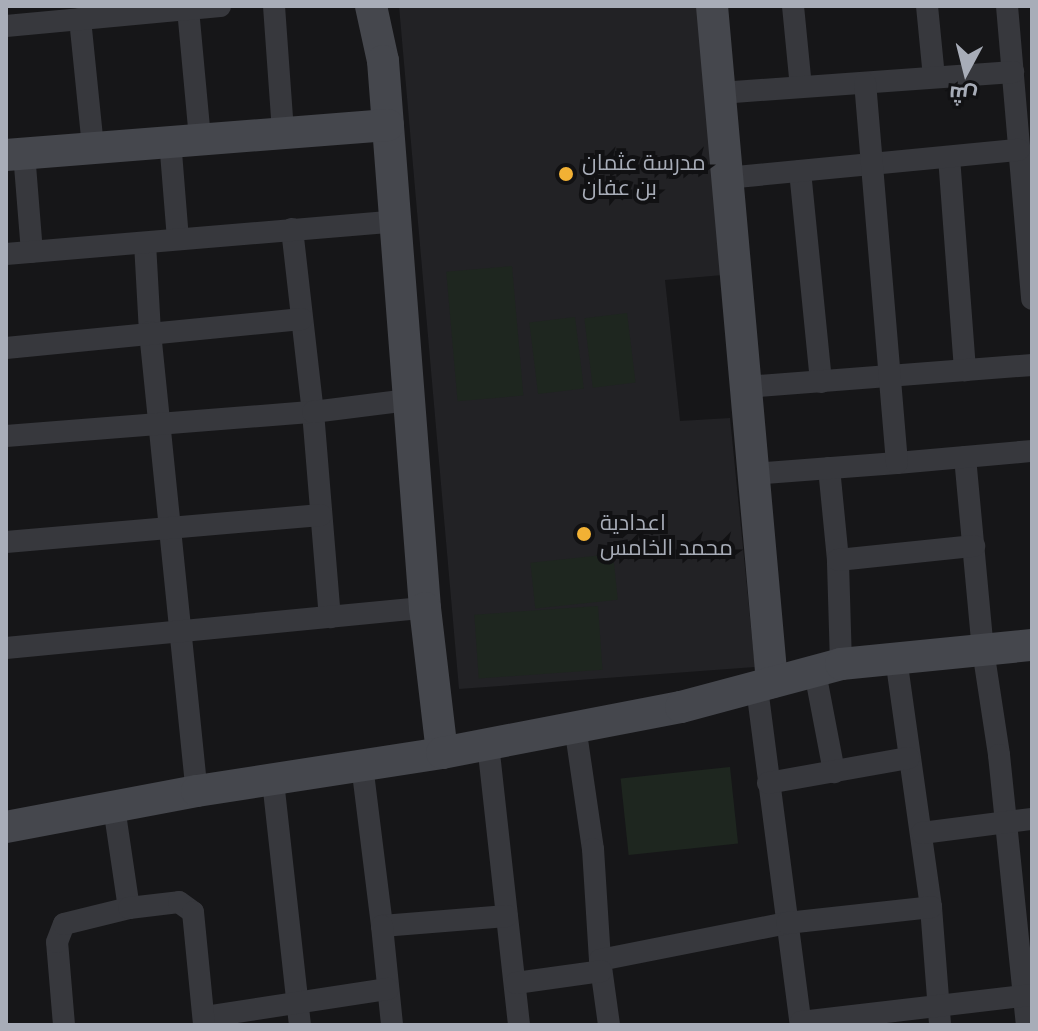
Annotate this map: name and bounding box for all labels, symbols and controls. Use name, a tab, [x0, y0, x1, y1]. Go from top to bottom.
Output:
north arrow	[926, 32, 1006, 112]
text: ش	[947, 81, 979, 111]
place label: مدرسة عثمان بن عفان	[582, 148, 706, 200]
marker: مدرسة عثمان بن عفان	[557, 165, 575, 183]
place label: اعدادية محمد الخامس	[600, 508, 733, 560]
marker: اعدادية محمد الخامس	[575, 525, 593, 543]

